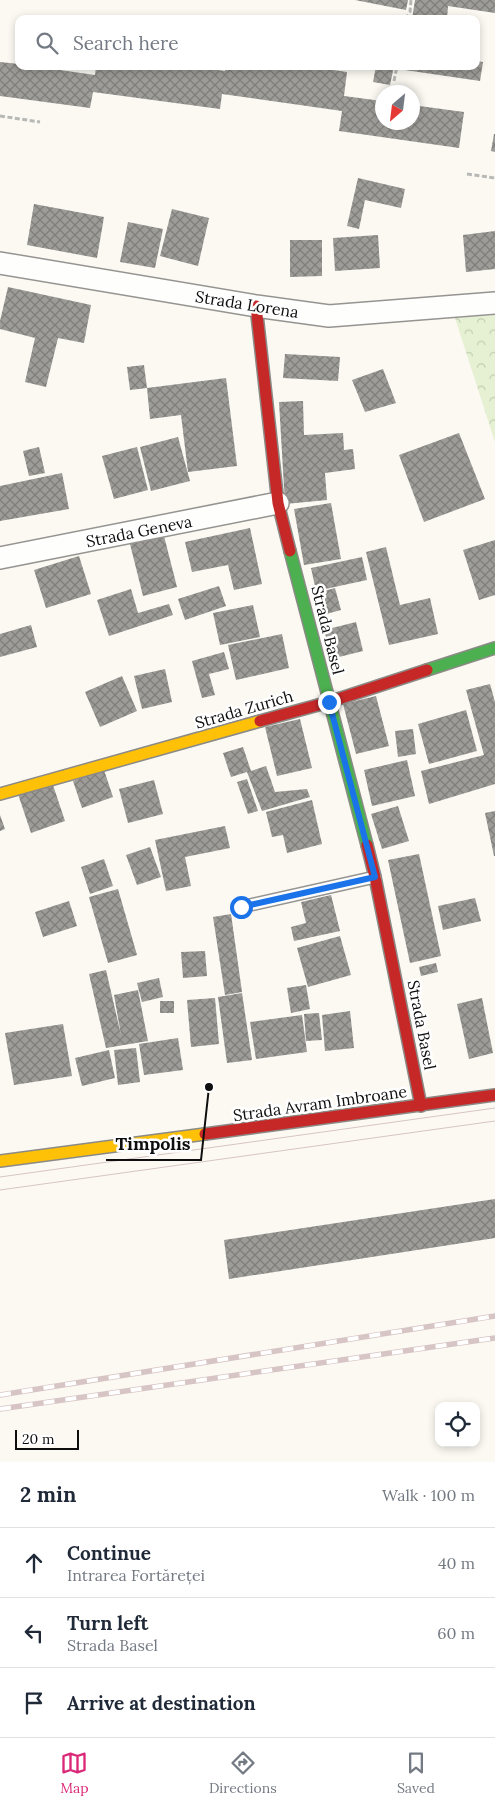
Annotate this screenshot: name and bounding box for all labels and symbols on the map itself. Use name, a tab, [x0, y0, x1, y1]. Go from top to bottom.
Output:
north arrow	[375, 85, 420, 130]
street label: Strada Lorena	[194, 286, 300, 322]
street label: Strada Geneva	[84, 511, 194, 551]
street label: Strada Basel	[307, 583, 349, 677]
street label: Strada Zurich	[193, 685, 296, 733]
route end	[318, 691, 341, 714]
route start	[230, 896, 253, 919]
street label: Strada Basel	[404, 978, 440, 1072]
street label: Strada Avram Imbroane	[232, 1081, 409, 1125]
callout: Timpolis	[106, 1127, 201, 1160]
text: Timpolis	[115, 1132, 191, 1155]
scale bar	[15, 1427, 79, 1450]

